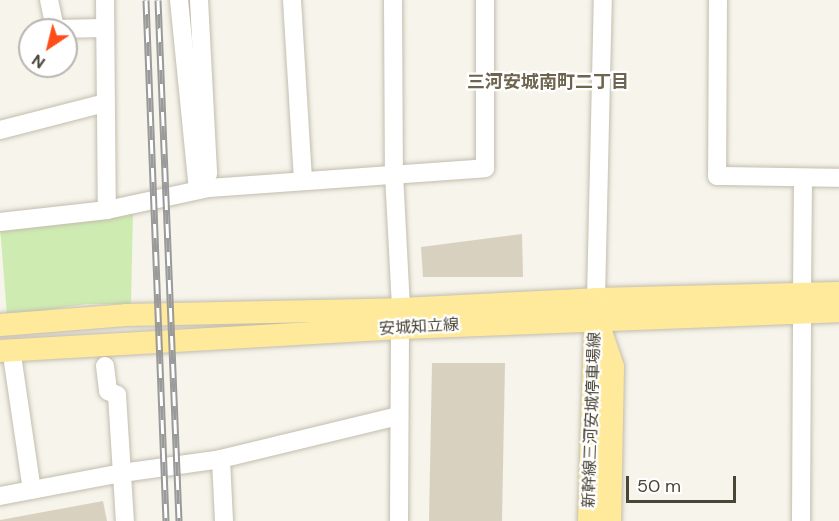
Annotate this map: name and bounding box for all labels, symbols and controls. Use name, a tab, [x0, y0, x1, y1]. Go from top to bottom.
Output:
north arrow	[18, 18, 78, 78]
text: N	[28, 50, 49, 73]
district label: 三河安城南町二丁目	[467, 71, 629, 93]
street label: 安城知立線	[379, 315, 459, 339]
street label: 新幹線三河安城停車場線	[579, 332, 605, 508]
scale bar	[629, 464, 738, 502]
text: 50 m	[637, 474, 681, 498]

